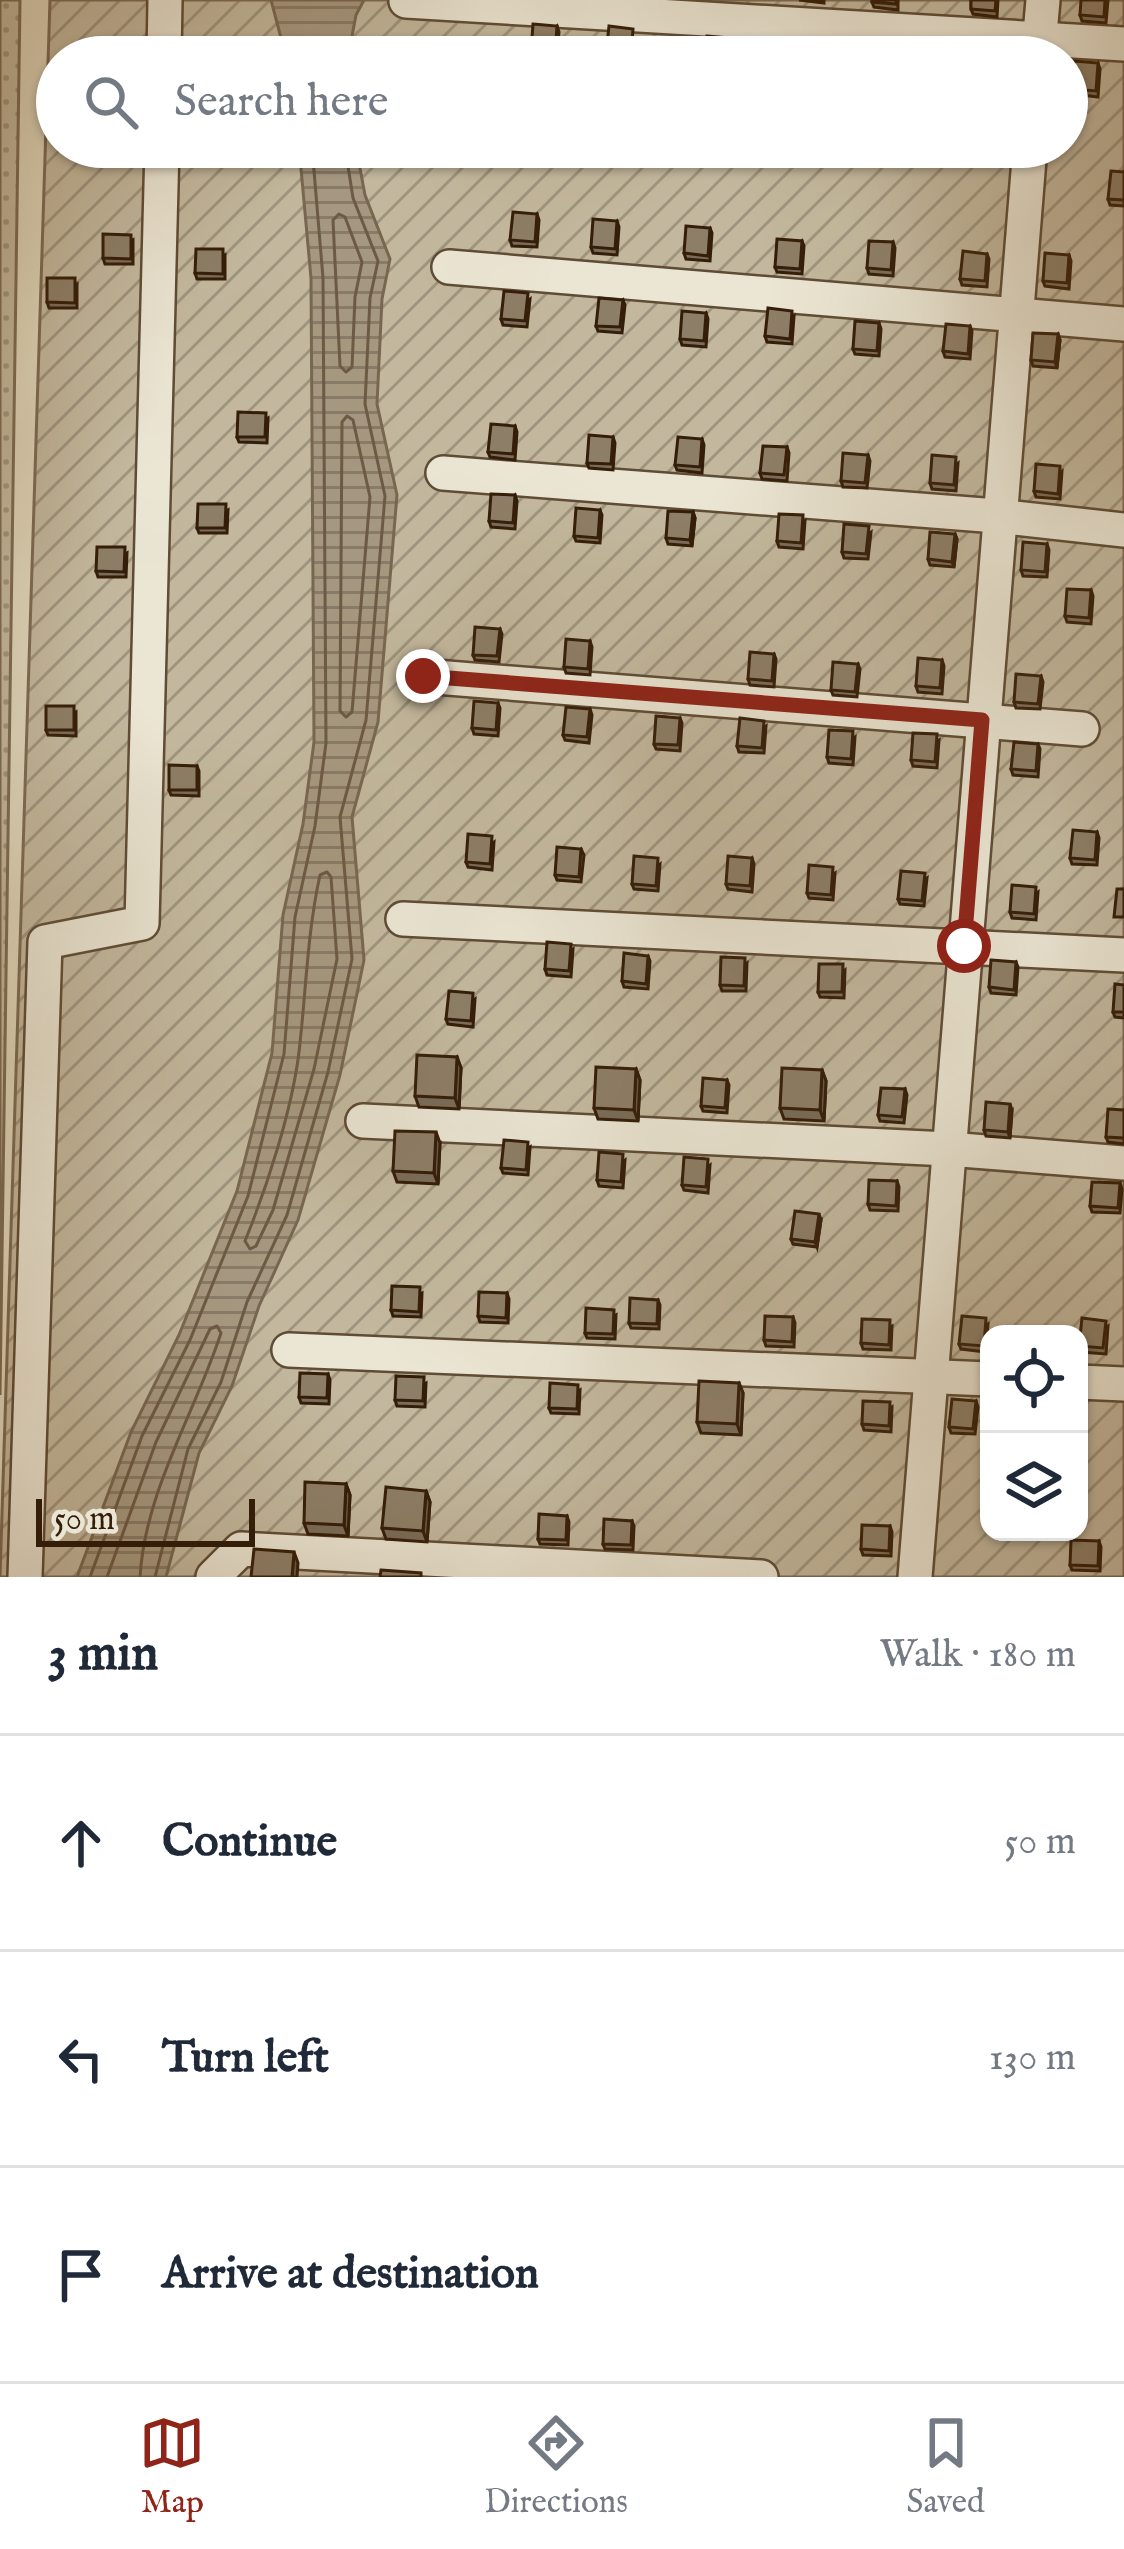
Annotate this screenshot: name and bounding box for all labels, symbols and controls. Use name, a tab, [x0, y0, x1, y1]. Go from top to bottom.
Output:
search box	[36, 36, 1088, 168]
icon: search	[78, 69, 144, 135]
text: Search here	[174, 74, 388, 131]
route end	[396, 649, 450, 703]
route start	[937, 919, 991, 973]
map controls	[980, 1325, 1088, 1541]
button: locate	[980, 1325, 1088, 1433]
button: layers	[980, 1433, 1088, 1541]
scale bar	[36, 1493, 255, 1546]
text: 50 m	[54, 1499, 115, 1541]
text: 3 min	[48, 1623, 158, 1688]
text: Walk · 180 m	[880, 1631, 1076, 1680]
icon: ahead	[48, 1810, 114, 1876]
text: Continue	[162, 1814, 337, 1871]
text: 50 m	[1004, 1818, 1076, 1867]
icon: left	[48, 2026, 114, 2092]
text: Turn left	[162, 2030, 329, 2087]
text: 130 m	[989, 2034, 1076, 2083]
icon: arrive	[48, 2242, 114, 2308]
text: Arrive at destination	[162, 2246, 539, 2303]
tab: Map	[139, 2410, 205, 2524]
tab: Directions	[484, 2410, 628, 2524]
tab: Saved	[907, 2410, 985, 2524]

